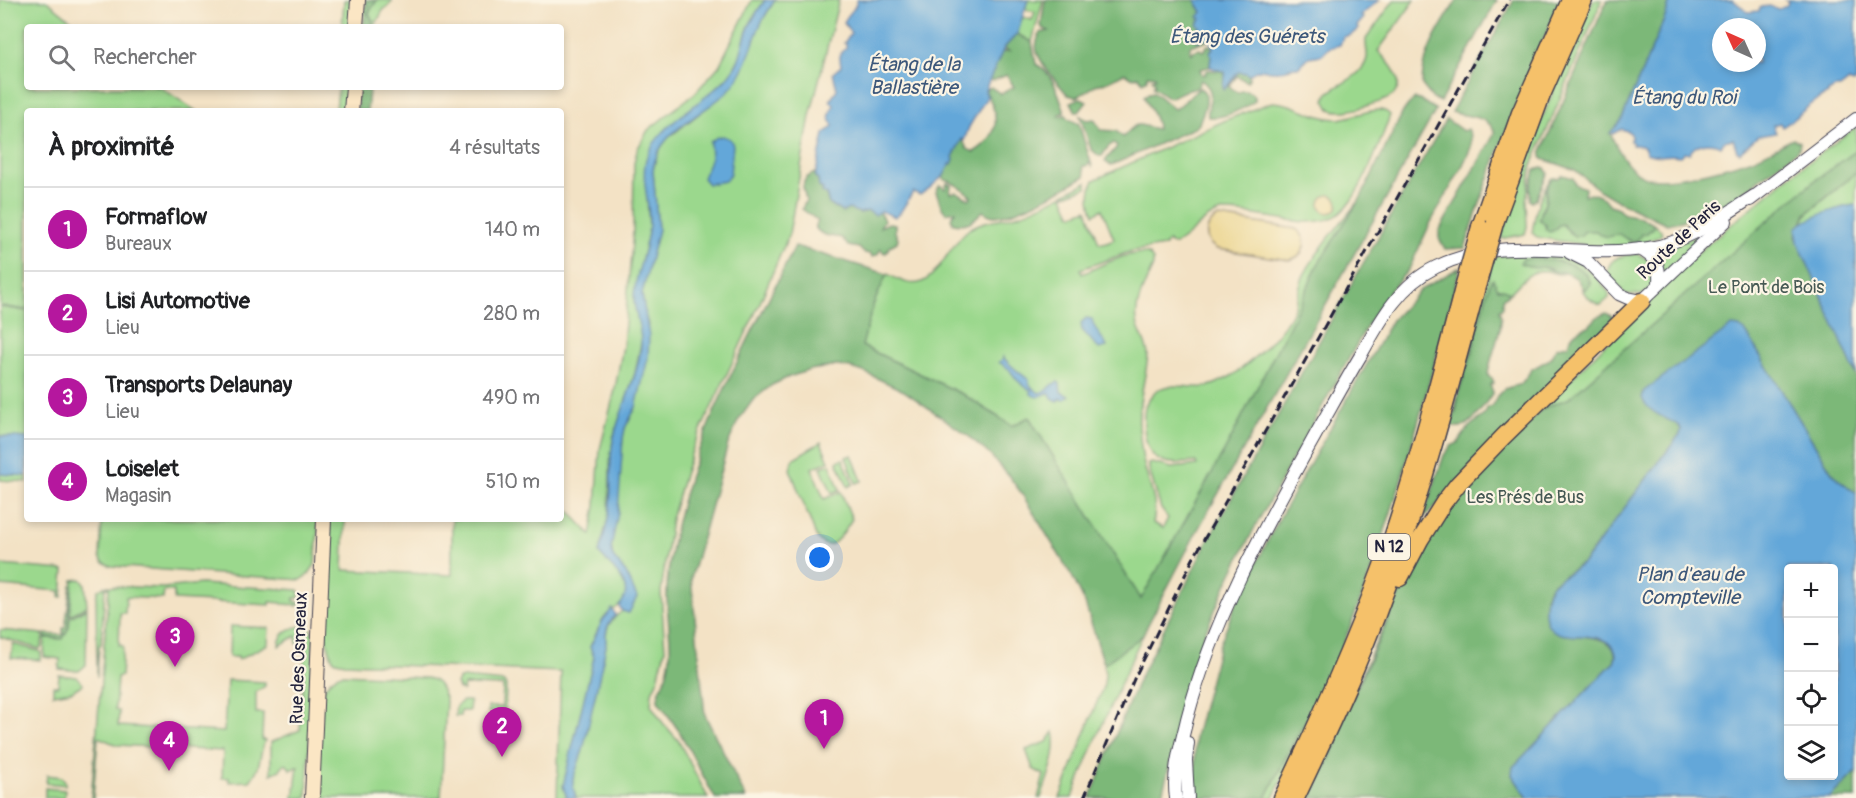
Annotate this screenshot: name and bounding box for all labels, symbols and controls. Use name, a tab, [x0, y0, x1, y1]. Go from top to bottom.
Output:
north arrow	[1712, 18, 1766, 72]
search box	[24, 24, 564, 90]
water label: Étang des Guérets	[1170, 24, 1326, 49]
icon: search	[45, 41, 78, 74]
text: Rechercher	[93, 43, 197, 71]
water label: Étang de la Ballastière	[868, 52, 962, 100]
water label: Étang du Roi	[1632, 85, 1739, 110]
text: À proximité	[48, 131, 175, 163]
text: 4 résultats	[449, 135, 540, 160]
street label: Route de Paris	[1632, 195, 1726, 285]
text: Formaflow	[105, 203, 207, 231]
text: 1	[64, 217, 71, 242]
text: 140 m	[485, 217, 540, 242]
text: Bureaux	[105, 231, 172, 256]
park label: Le Pont de Bois	[1708, 276, 1824, 299]
text: Lisi Automotive	[105, 287, 250, 315]
text: 2	[62, 301, 73, 326]
text: 280 m	[483, 301, 540, 326]
text: Lieu	[105, 315, 140, 340]
text: Transports Delaunay	[105, 371, 292, 399]
text: 3	[62, 385, 73, 410]
text: 490 m	[482, 385, 540, 410]
text: Lieu	[105, 399, 140, 424]
text: Loiselet	[105, 455, 179, 483]
text: 4	[62, 469, 73, 494]
text: 510 m	[486, 469, 540, 494]
text: Magasin	[105, 483, 172, 508]
park label: Les Prés de Bus	[1466, 486, 1584, 509]
road number: N 12	[1368, 534, 1410, 560]
your location	[805, 543, 834, 572]
water label: Plan d'eau de Compteville	[1637, 562, 1746, 610]
map controls	[1784, 564, 1838, 780]
button: +	[1784, 564, 1838, 618]
street label: Rue des Osmeaux	[285, 591, 313, 725]
pin: 3	[156, 618, 195, 667]
button: −	[1784, 618, 1838, 672]
button: locate	[1784, 672, 1838, 726]
pin: 1	[804, 700, 844, 749]
pin: 2	[482, 708, 522, 757]
pin: 4	[150, 722, 188, 771]
button: layers	[1784, 726, 1838, 780]

